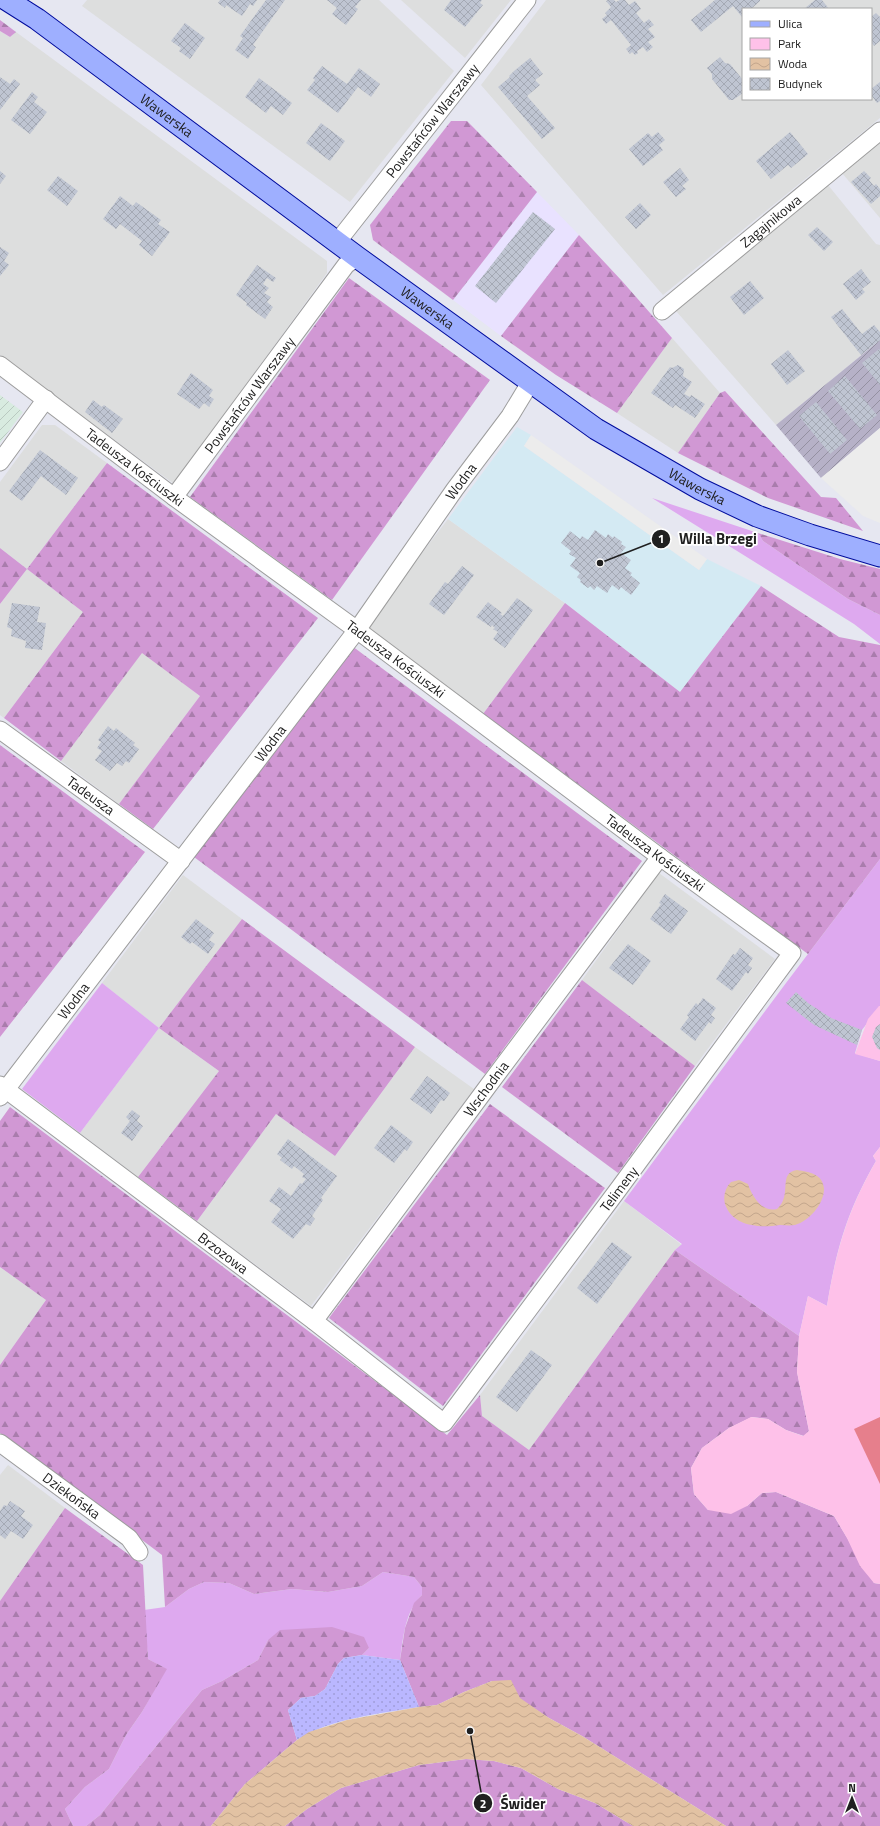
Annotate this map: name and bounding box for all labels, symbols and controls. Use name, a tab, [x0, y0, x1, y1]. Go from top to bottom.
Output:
legend	[742, 8, 872, 100]
text: Ulica	[778, 14, 802, 33]
text: Park	[778, 34, 801, 53]
text: Woda	[778, 54, 807, 73]
street label: Powstańców Warszawy	[380, 58, 484, 182]
text: Budynek	[778, 74, 822, 93]
street label: Wawerska	[136, 88, 198, 142]
street label: Zagajnikowa	[735, 189, 806, 252]
street label: Wawerska	[396, 281, 459, 334]
street label: Powstańców Warszawy	[199, 332, 300, 457]
street label: Tadeusza Kościuszki	[81, 422, 189, 511]
street label: Wodna	[440, 458, 481, 504]
street label: Wawerska	[665, 462, 729, 510]
callout: Willa Brzegi	[651, 525, 765, 552]
text: Willa Brzegi	[679, 527, 757, 550]
text: 1	[658, 529, 664, 548]
street label: Tadeusza Kościuszki	[342, 615, 450, 703]
street label: Wodna	[249, 720, 291, 766]
street label: Tadeusza	[63, 771, 119, 820]
street label: Tadeusza Kościuszki	[601, 809, 710, 896]
street label: Wodna	[52, 978, 94, 1023]
street label: Wschodnia	[458, 1056, 513, 1121]
street label: Telimeny	[594, 1161, 643, 1216]
street label: Brzozowa	[194, 1227, 253, 1279]
street label: Dziekońska	[39, 1467, 105, 1524]
north arrow	[832, 1778, 872, 1818]
text: N	[848, 1780, 856, 1796]
callout: Świder	[473, 1790, 554, 1817]
text: Świder	[501, 1792, 546, 1815]
text: 2	[480, 1794, 486, 1813]

